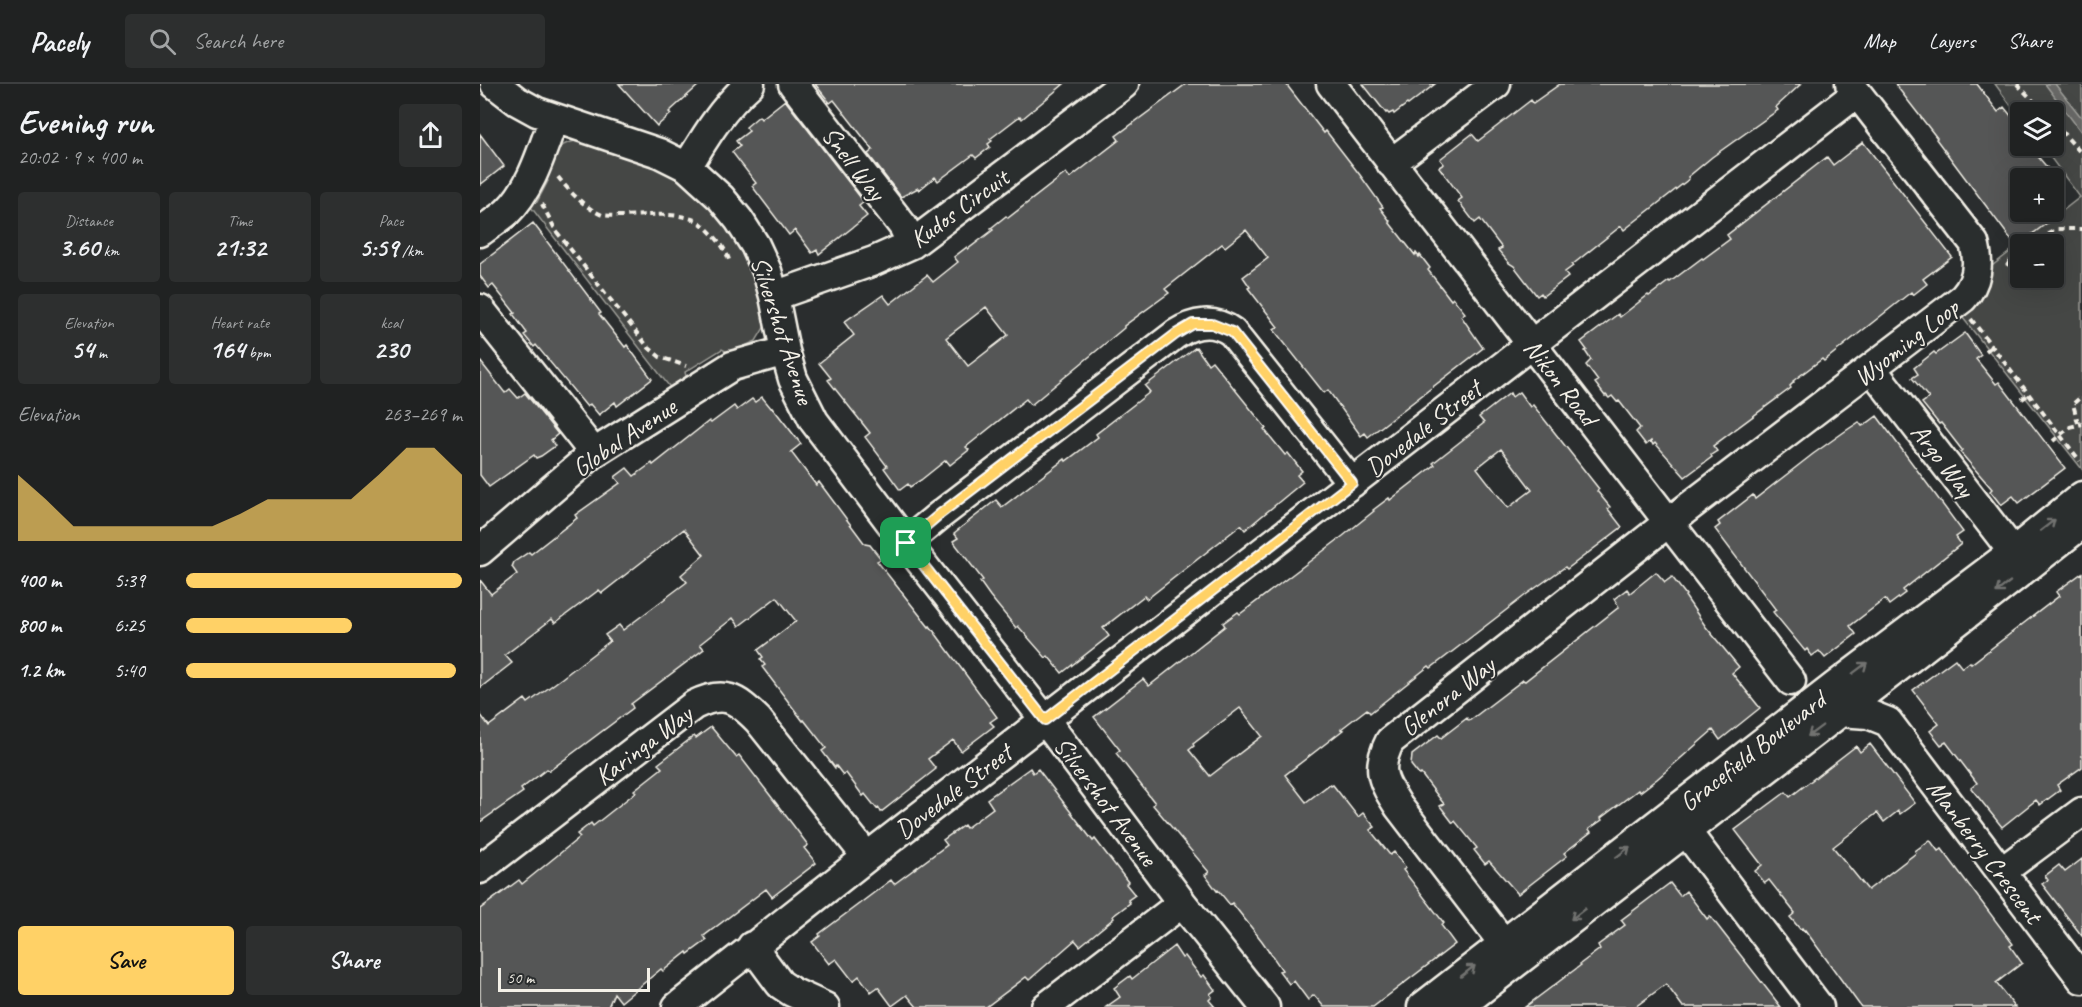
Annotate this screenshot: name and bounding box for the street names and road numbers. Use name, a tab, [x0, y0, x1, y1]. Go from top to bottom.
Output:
street label: Snell Way	[814, 120, 894, 209]
street label: Kudos Circuit	[903, 160, 1017, 255]
street label: Silvershot Avenue	[743, 252, 822, 410]
street label: Wyoming Loop	[1847, 290, 1967, 394]
street label: Nikon Road	[1516, 332, 1607, 435]
street label: Dovedale Street	[1359, 371, 1491, 484]
street label: Global Avenue	[566, 390, 684, 484]
street label: Argo Way	[1903, 417, 1983, 506]
street label: Glenora Way	[1393, 648, 1503, 744]
street label: Gracefield Boulevard	[1672, 682, 1835, 819]
street label: Karinga Way	[588, 697, 700, 793]
street label: Silvershot Avenue	[1046, 730, 1166, 874]
street label: Dovedale Street	[888, 735, 1021, 846]
street label: Manberry Crescent	[1920, 773, 2051, 932]

